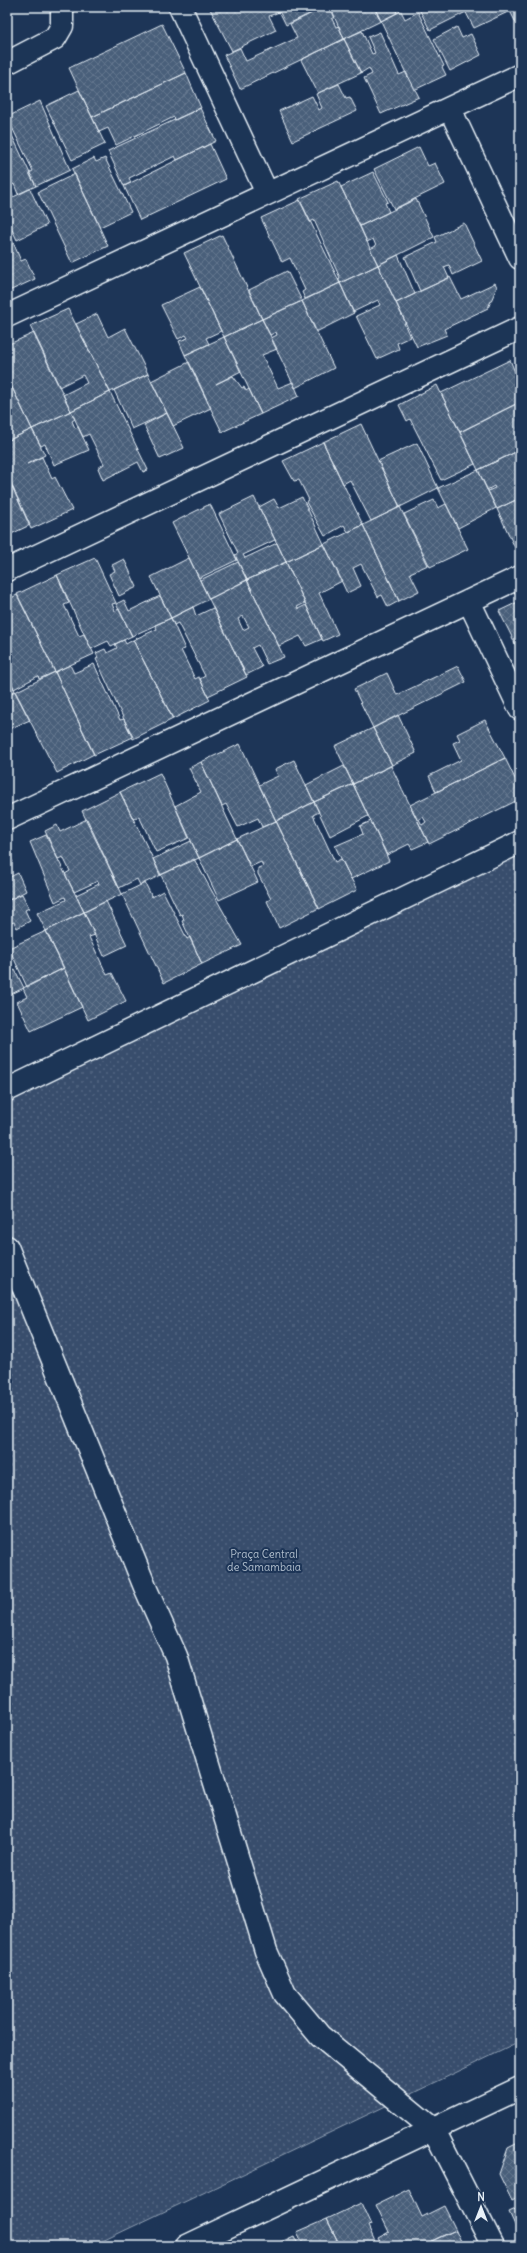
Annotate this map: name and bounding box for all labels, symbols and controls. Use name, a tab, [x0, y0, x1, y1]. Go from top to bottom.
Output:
park label: Praça Central de Samambaia	[227, 1547, 301, 1574]
north arrow	[461, 2187, 501, 2227]
text: N	[477, 2190, 485, 2204]

